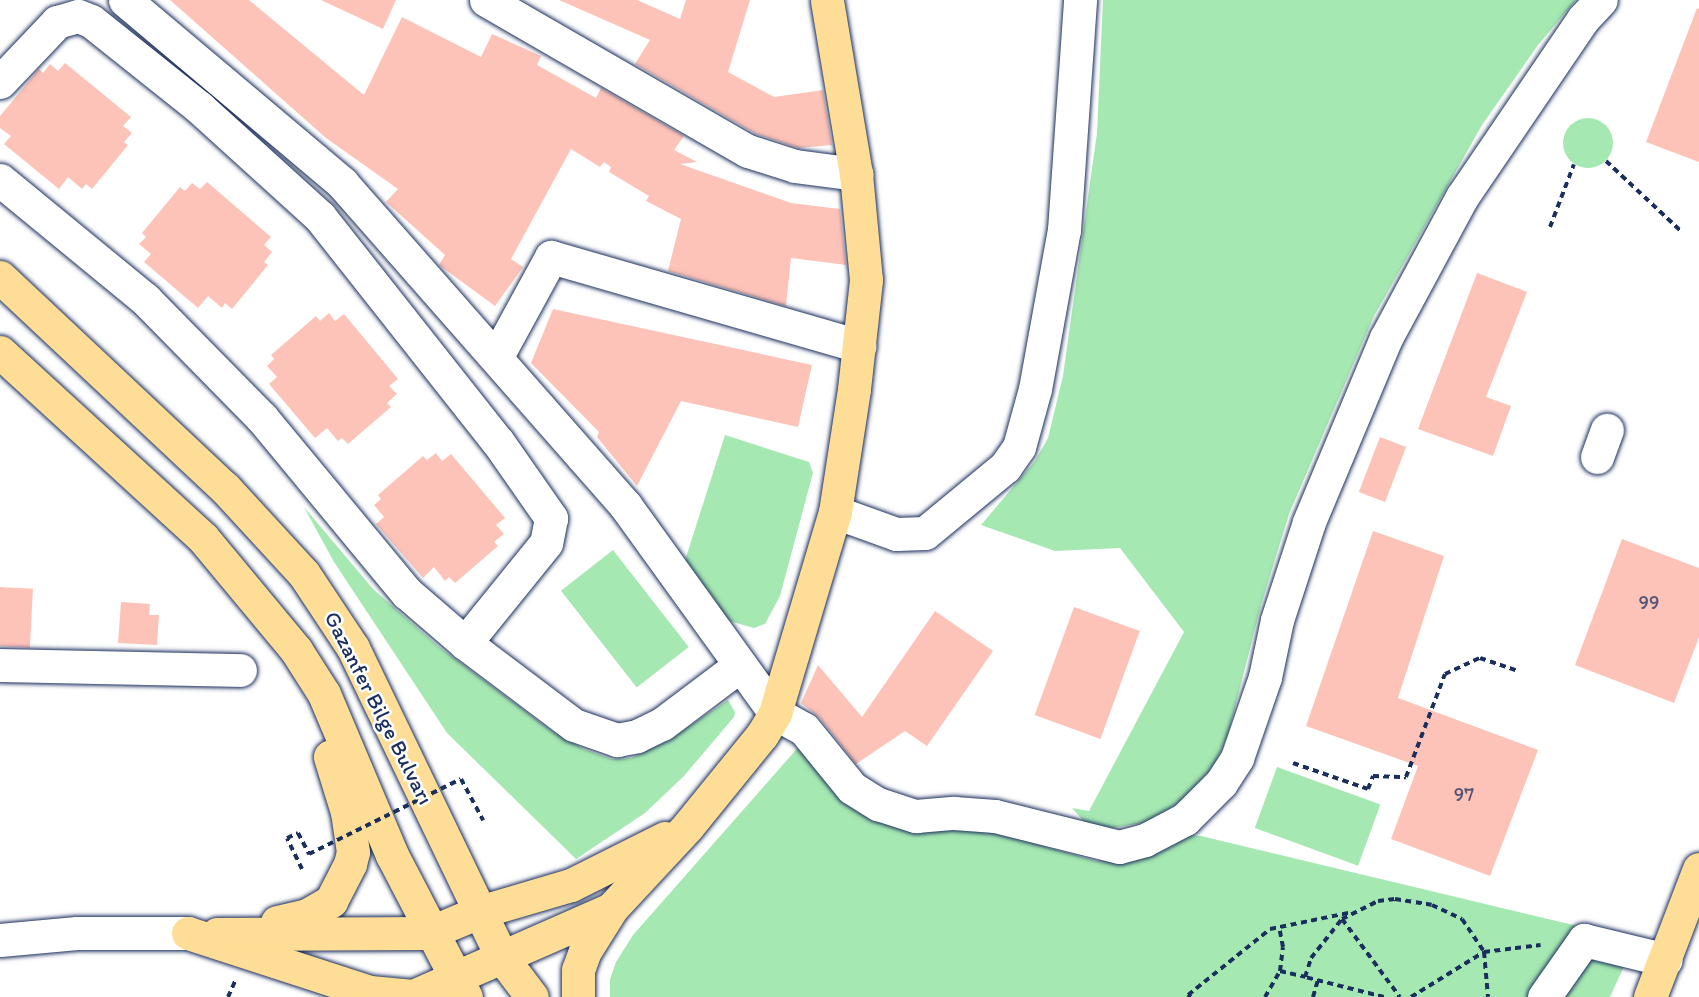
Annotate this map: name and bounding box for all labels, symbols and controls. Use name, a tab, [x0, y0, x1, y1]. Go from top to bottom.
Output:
house number: 99	[1639, 590, 1659, 614]
street label: Gazanfer Bilge Bulvarı	[319, 607, 439, 809]
house number: 97	[1454, 782, 1474, 806]

